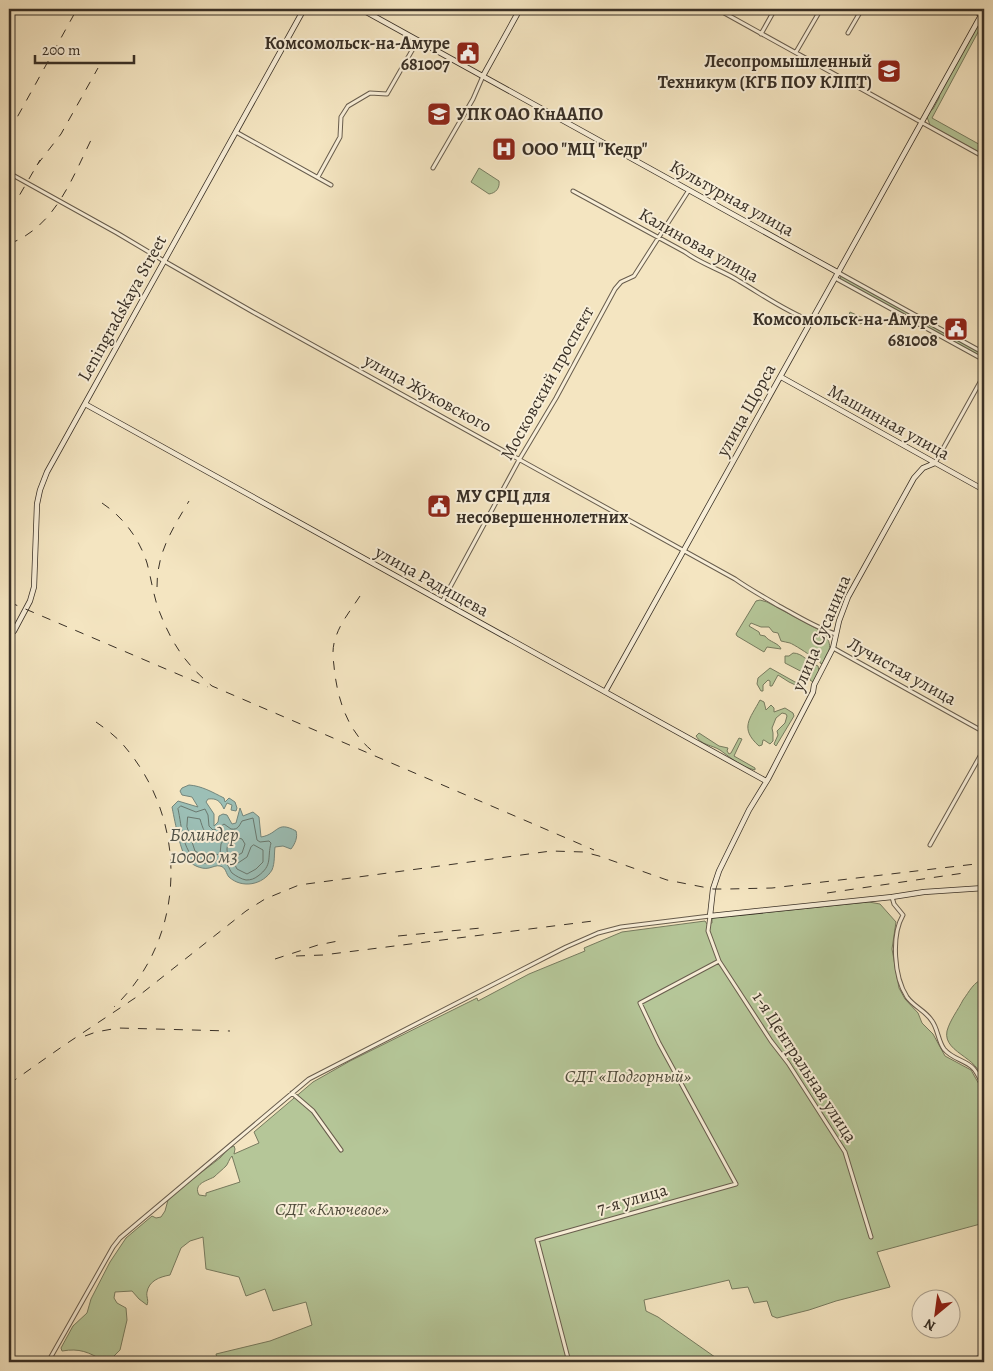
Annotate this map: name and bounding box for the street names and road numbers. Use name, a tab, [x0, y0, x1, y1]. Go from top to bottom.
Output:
street label: Культурная улица	[666, 154, 799, 242]
street label: Калиновая улица	[635, 202, 764, 288]
street label: Leningradskaya Street	[72, 231, 172, 385]
street label: Московский проспект	[495, 302, 599, 464]
street label: улица Жуковского	[359, 347, 496, 438]
street label: улица Щорса	[710, 359, 782, 462]
street label: Машинная улица	[824, 379, 955, 466]
street label: улица Радищева	[370, 539, 494, 623]
street label: улица Сусанина	[785, 571, 857, 696]
street label: Лучистая улица	[843, 631, 961, 711]
street label: 1-я Центральная улица	[747, 987, 863, 1148]
street label: 7-я улица	[594, 1177, 671, 1220]

